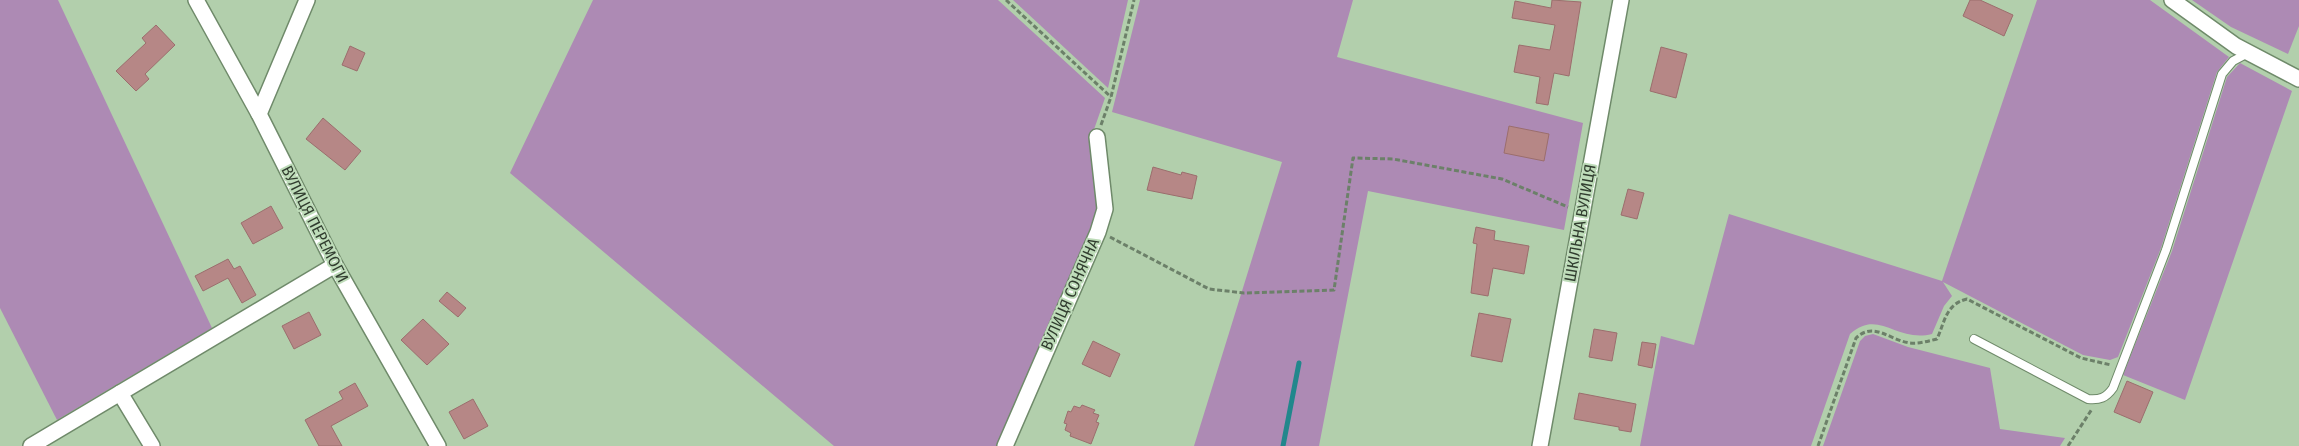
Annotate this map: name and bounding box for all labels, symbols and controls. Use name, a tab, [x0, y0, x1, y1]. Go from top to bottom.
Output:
street label: ВУЛИЦЯ ПЕРЕМОГИ	[277, 162, 353, 286]
street label: ШКІЛЬНА ВУЛИЦЯ	[1560, 163, 1600, 283]
street label: ВУЛИЦЯ СОНЯЧНА	[1037, 235, 1103, 353]

